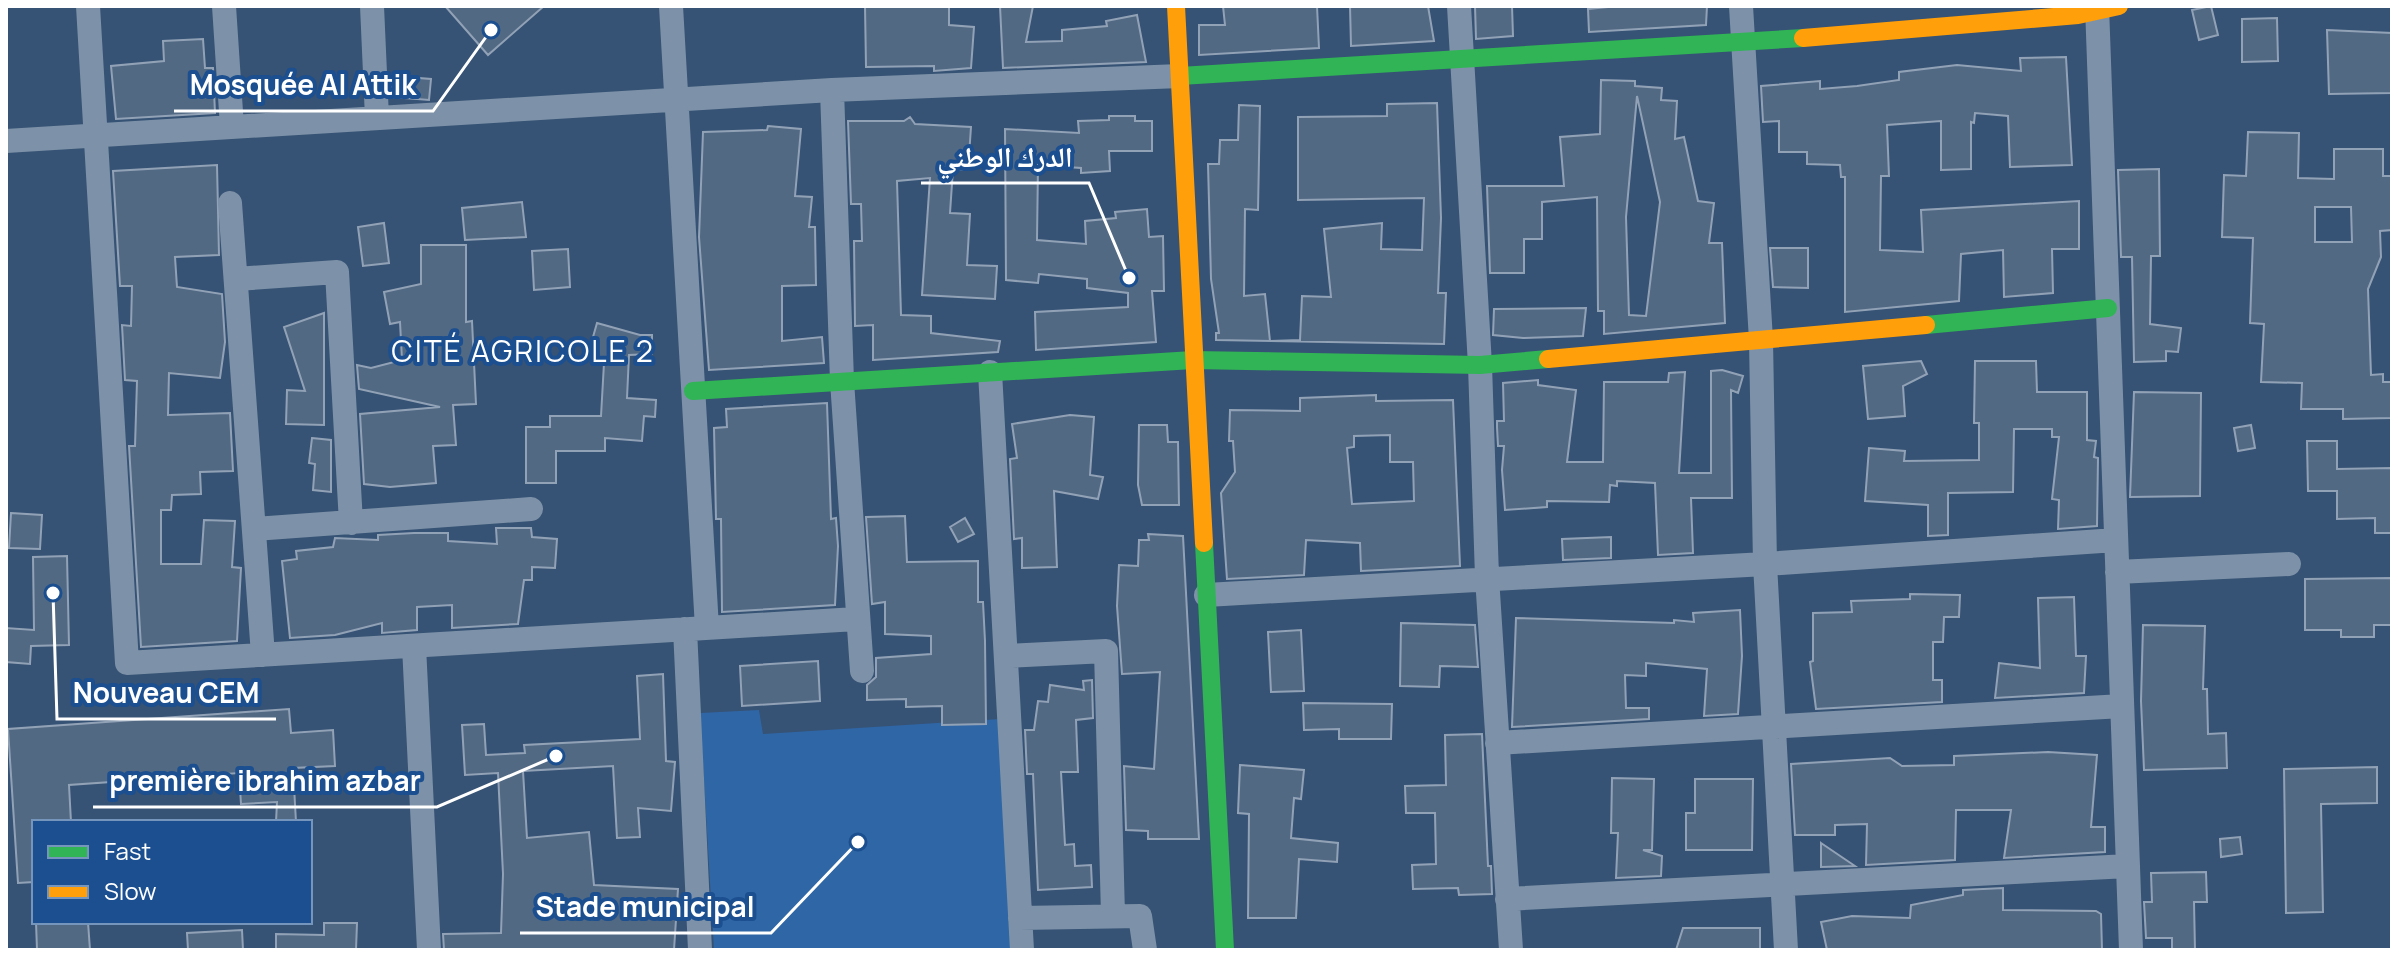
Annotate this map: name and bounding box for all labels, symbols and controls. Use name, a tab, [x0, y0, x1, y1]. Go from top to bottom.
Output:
callout: Mosquée Al Attik	[174, 59, 433, 111]
text: Mosquée Al Attik	[190, 65, 417, 103]
callout: الدرك الوطني	[921, 131, 1089, 183]
text: الدرك الوطني	[937, 137, 1073, 180]
district label: CITÉ AGRICOLE 2	[391, 330, 655, 371]
callout: Nouveau CEM	[57, 667, 276, 719]
text: Nouveau CEM	[73, 673, 259, 711]
callout: première ibrahim azbar	[93, 755, 437, 807]
text: première ibrahim azbar	[109, 761, 421, 799]
legend	[32, 820, 312, 924]
text: Fast	[104, 834, 151, 867]
text: Slow	[104, 874, 157, 907]
callout: Stade municipal	[520, 881, 771, 933]
text: Stade municipal	[535, 887, 755, 925]

